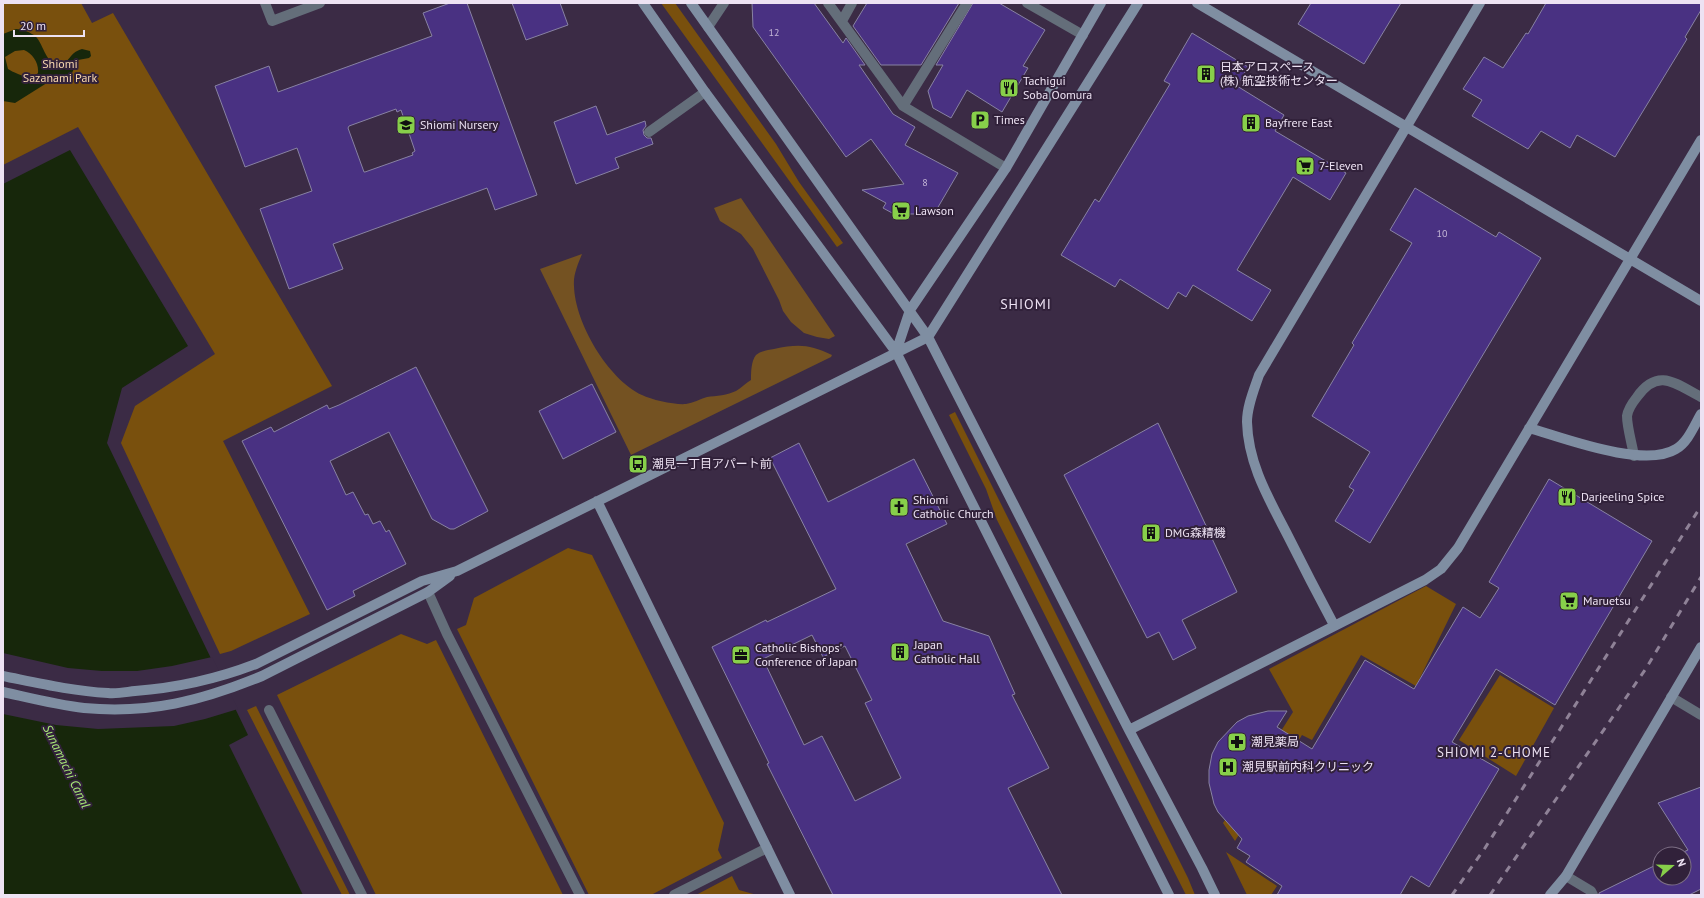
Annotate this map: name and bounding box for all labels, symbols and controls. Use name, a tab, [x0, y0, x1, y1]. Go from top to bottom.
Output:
scale bar	[14, 12, 84, 38]
text: 20 m	[20, 18, 46, 33]
house number: 12	[769, 26, 779, 39]
park label: Shiomi Sazanami Park	[23, 56, 97, 85]
place label: 日本アロスペース (株) 航空技術センター	[1220, 59, 1338, 88]
building icon: 日本アロスペース (株) 航空技術センター	[1195, 63, 1217, 85]
place label: Tachigui Soba Oomura	[1023, 73, 1092, 102]
restaurant icon: Tachigui Soba Oomura	[998, 77, 1020, 99]
parking icon: Times	[969, 109, 991, 131]
place label: Times	[994, 112, 1025, 127]
building icon: Bayfrere East	[1240, 112, 1262, 134]
school or university icon: Shiomi Nursery	[395, 114, 417, 136]
place label: Bayfrere East	[1265, 115, 1332, 130]
place label: Shiomi Nursery	[420, 117, 499, 132]
supermarket icon: 7-Eleven	[1294, 155, 1316, 177]
place label: 7-Eleven	[1319, 158, 1363, 173]
house number: 8	[922, 176, 928, 189]
supermarket icon: Lawson	[890, 200, 912, 222]
place label: Lawson	[915, 203, 954, 218]
house number: 10	[1437, 227, 1448, 240]
district label: SHIOMI	[1000, 295, 1052, 313]
bus stop icon: 潮見一丁目アパート前	[627, 453, 649, 475]
place label: 潮見一丁目アパート前	[652, 456, 772, 471]
restaurant icon: Darjeeling Spice	[1556, 486, 1578, 508]
place label: Darjeeling Spice	[1581, 489, 1664, 504]
place label: Shiomi Catholic Church	[913, 492, 994, 521]
church icon: Shiomi Catholic Church	[888, 496, 910, 518]
building icon: DMG森精機	[1140, 522, 1162, 544]
place label: DMG森精機	[1165, 525, 1226, 540]
supermarket icon: Maruetsu	[1558, 590, 1580, 612]
place label: Maruetsu	[1583, 593, 1631, 608]
place label: Japan Catholic Hall	[913, 637, 980, 666]
place label: Catholic Bishops' Conference of Japan	[755, 640, 857, 669]
building icon: Japan Catholic Hall	[889, 641, 911, 663]
office icon: Catholic Bishops' Conference of Japan	[730, 644, 752, 666]
water label: Sunamachi Canal	[39, 721, 94, 811]
pharmacy icon: 潮見薬局	[1226, 731, 1248, 753]
place label: 潮見薬局	[1251, 734, 1299, 749]
district label: SHIOMI 2-CHOME	[1437, 744, 1551, 761]
hospital icon: 潮見駅前内科クリニック	[1217, 756, 1239, 778]
place label: 潮見駅前内科クリニック	[1242, 759, 1374, 774]
north arrow	[1652, 846, 1692, 886]
text: N	[1674, 857, 1689, 868]

